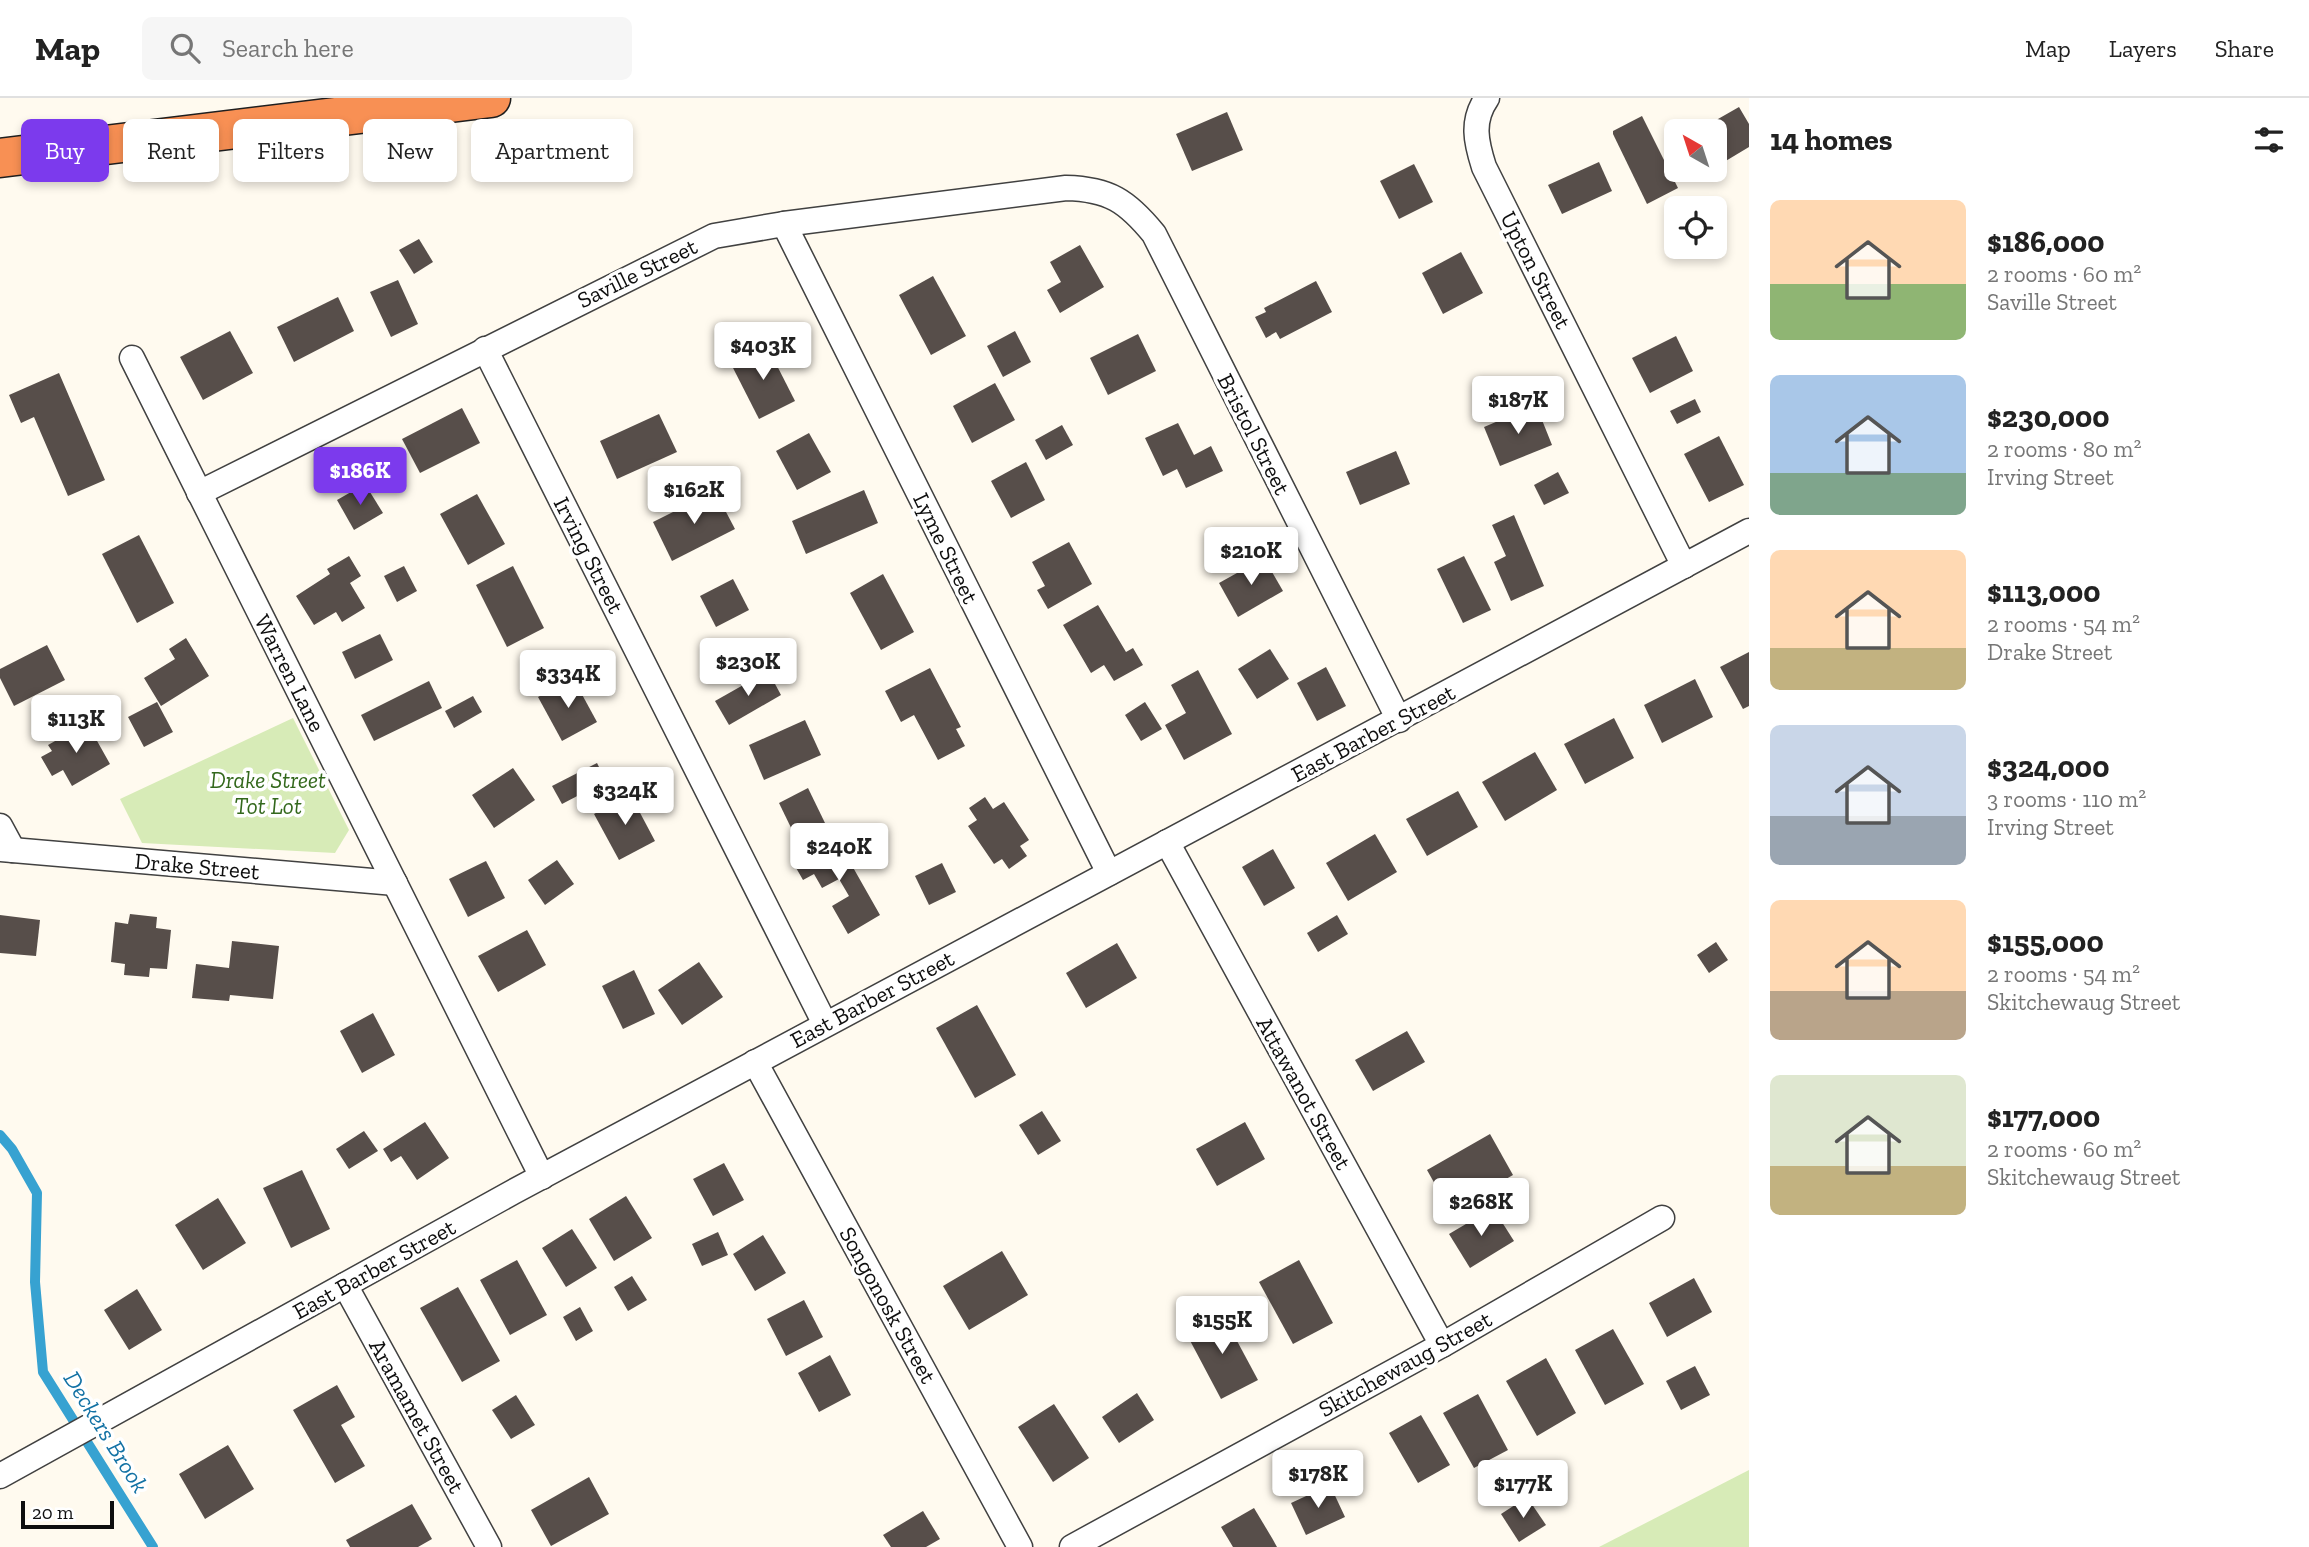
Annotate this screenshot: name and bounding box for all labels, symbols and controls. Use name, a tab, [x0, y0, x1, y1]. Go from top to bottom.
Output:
search box	[142, 17, 632, 80]
text: Map	[35, 29, 100, 68]
icon: search	[166, 29, 204, 67]
text: Search here	[222, 32, 354, 64]
text: Map	[2025, 34, 2071, 63]
text: Layers	[2109, 34, 2177, 63]
text: Share	[2215, 34, 2274, 63]
chip: Buy	[21, 119, 109, 182]
chip: Rent	[123, 119, 219, 182]
chip: Filters	[233, 119, 349, 182]
chip: New	[363, 119, 457, 182]
chip: Apartment	[471, 119, 633, 182]
north arrow	[1664, 119, 1727, 182]
map controls	[1664, 119, 1727, 259]
icon: filters	[2250, 121, 2288, 159]
text: 14 homes	[1770, 122, 1893, 158]
button: locate	[1664, 196, 1727, 259]
street label: Upton Street	[1494, 207, 1578, 334]
text: $186,000	[1987, 224, 2105, 260]
icon: home	[1826, 228, 1910, 312]
street label: Saville Street	[572, 232, 702, 314]
text: 2 rooms · 60 m²	[1987, 260, 2141, 288]
text: Saville Street	[1987, 288, 2117, 316]
pin: $403K	[714, 322, 812, 382]
text: $403K	[730, 331, 796, 359]
street label: Bristol Street	[1211, 369, 1297, 500]
pin: $187K	[1469, 376, 1567, 436]
text: $187K	[1488, 385, 1548, 413]
text: $230,000	[1987, 399, 2110, 435]
icon: home	[1826, 403, 1910, 487]
text: 2 rooms · 80 m²	[1987, 435, 2141, 463]
pin: $186K	[311, 448, 409, 507]
text: $186K	[330, 456, 390, 484]
text: Irving Street	[1987, 463, 2114, 491]
pin: $162K	[645, 466, 743, 526]
text: $162K	[664, 475, 724, 503]
street label: Lyme Street	[907, 488, 985, 608]
street label: Irving Street	[548, 492, 630, 618]
pin: $210K	[1202, 528, 1300, 587]
text: $210K	[1220, 536, 1282, 564]
text: $113,000	[1987, 574, 2100, 610]
icon: home	[1826, 578, 1910, 662]
street label: Warren Lane	[249, 610, 331, 736]
text: 2 rooms · 54 m²	[1987, 610, 2140, 638]
pin: $230K	[699, 638, 797, 698]
text: Drake Street	[1987, 638, 2112, 666]
text: $230K	[716, 647, 780, 675]
pin: $334K	[519, 650, 617, 710]
text: $334K	[536, 659, 600, 687]
street label: East Barber Street	[1286, 678, 1460, 788]
pin: $113K	[27, 696, 125, 755]
text: $113K	[47, 704, 105, 732]
text: $324,000	[1987, 749, 2109, 785]
icon: home	[1826, 753, 1910, 837]
park label: Drake Street Tot Lot	[210, 766, 326, 820]
pin: $324K	[576, 768, 674, 827]
text: $324K	[593, 776, 657, 804]
text: 3 rooms · 110 m²	[1987, 785, 2146, 813]
text: Irving Street	[1987, 813, 2114, 841]
pin: $240K	[790, 824, 888, 883]
text: $240K	[806, 832, 872, 860]
street label: Drake Street	[133, 847, 261, 885]
text: $155,000	[1987, 924, 2104, 960]
icon: home	[1826, 928, 1910, 1012]
street label: East Barber Street	[785, 944, 959, 1054]
text: 2 rooms · 54 m²	[1987, 960, 2140, 988]
text: Skitchewaug Street	[1987, 988, 2180, 1016]
street label: Attawanot Street	[1250, 1012, 1358, 1175]
text: $177,000	[1987, 1099, 2100, 1135]
icon: home	[1826, 1103, 1910, 1187]
text: 2 rooms · 60 m²	[1987, 1135, 2141, 1163]
text: Skitchewaug Street	[1987, 1163, 2180, 1191]
pin: $268K	[1432, 1178, 1530, 1238]
text: $268K	[1449, 1187, 1513, 1215]
street label: East Barber Street	[288, 1213, 460, 1325]
street label: Songonosk Street	[833, 1222, 943, 1388]
pin: $155K	[1173, 1296, 1271, 1356]
text: $155K	[1192, 1305, 1252, 1333]
street label: Skitchewaug Street	[1314, 1305, 1497, 1423]
street label: Aramamet Street	[363, 1334, 471, 1498]
water label: Deckers Brook	[58, 1366, 155, 1498]
pin: $178K	[1269, 1450, 1367, 1510]
text: $178K	[1288, 1459, 1348, 1487]
pin: $177K	[1474, 1460, 1572, 1520]
text: $177K	[1494, 1469, 1552, 1497]
scale bar	[21, 1498, 114, 1530]
text: 20 m	[32, 1501, 73, 1524]

